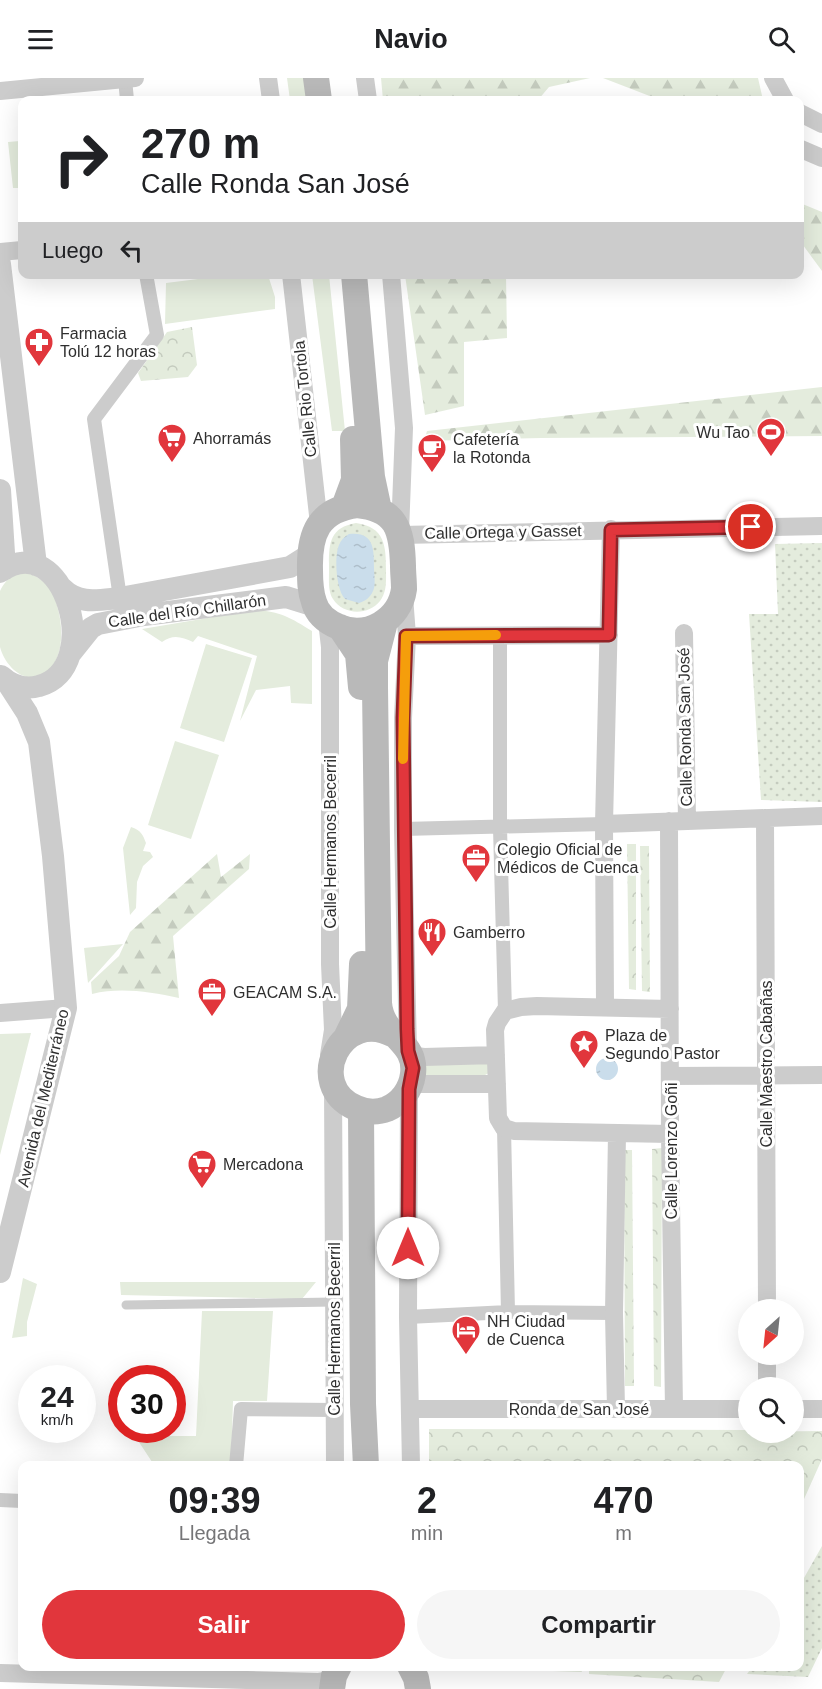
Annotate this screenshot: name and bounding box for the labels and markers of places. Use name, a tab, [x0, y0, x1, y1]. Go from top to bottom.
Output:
place label: Farmacia Tolú 12 horas	[60, 325, 156, 360]
pharmacy icon: Farmacia Tolú 12 horas	[23, 326, 55, 368]
sports icon: Wu Tao	[755, 416, 787, 458]
supermarket icon: Ahorramás	[156, 422, 188, 464]
place label: Wu Tao	[696, 424, 750, 441]
place label: Ahorramás	[193, 430, 271, 447]
place label: Cafetería la Rotonda	[453, 431, 530, 466]
cafe icon: Cafetería la Rotonda	[416, 432, 448, 474]
pin	[725, 501, 776, 552]
place label: Colegio Oficial de Médicos de Cuenca	[497, 841, 639, 876]
office icon: Colegio Oficial de Médicos de Cuenca	[460, 842, 492, 884]
restaurant icon: Gamberro	[416, 916, 448, 958]
place label: Gamberro	[453, 924, 525, 941]
office icon: GEACAM S.A.	[196, 976, 228, 1018]
place label: GEACAM S.A.	[233, 984, 337, 1001]
place label: Plaza de Segundo Pastor	[605, 1027, 720, 1062]
place icon: Plaza de Segundo Pastor	[568, 1028, 600, 1070]
supermarket icon: Mercadona	[186, 1148, 218, 1190]
place label: Mercadona	[223, 1156, 303, 1173]
place label: NH Ciudad de Cuenca	[487, 1313, 565, 1348]
hotel icon: NH Ciudad de Cuenca	[450, 1314, 482, 1356]

